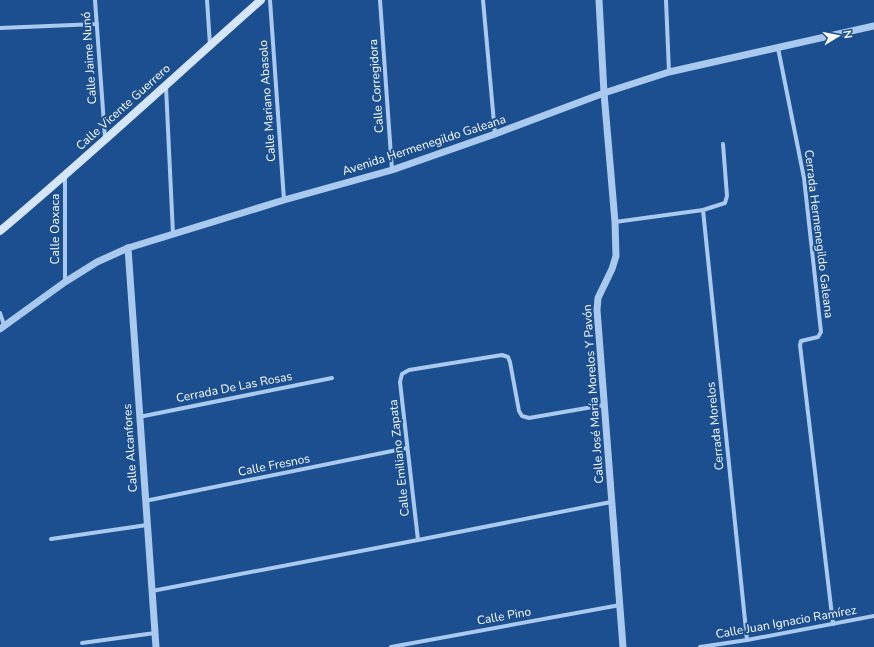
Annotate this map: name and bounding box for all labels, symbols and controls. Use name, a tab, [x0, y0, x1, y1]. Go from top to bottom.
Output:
street label: Calle Jaime Nunó	[78, 11, 100, 105]
north arrow	[818, 16, 858, 56]
text: N	[839, 29, 855, 40]
street label: Calle Mariano Abasolo	[255, 39, 279, 162]
street label: Calle Corregidora	[365, 39, 387, 133]
street label: Calle Vicente Guerrero	[72, 60, 174, 154]
street label: Avenida Hermenegildo Galeana	[340, 111, 508, 179]
street label: Cerrada Hermenegildo Galeana	[801, 149, 837, 319]
street label: Calle Oaxaca	[47, 194, 63, 264]
street label: Calle José María Morelos Y Pavón	[579, 304, 607, 484]
street label: Cerrada De Las Rosas	[175, 368, 294, 406]
street label: Cerrada Morelos	[702, 381, 728, 471]
street label: Calle Emiliano Zapata	[385, 399, 413, 517]
street label: Calle Alcanfores	[119, 403, 141, 493]
street label: Calle Fresnos	[237, 450, 312, 480]
street label: Calle Juan Ignacio Ramírez	[714, 602, 858, 642]
street label: Calle Pino	[476, 603, 533, 629]

